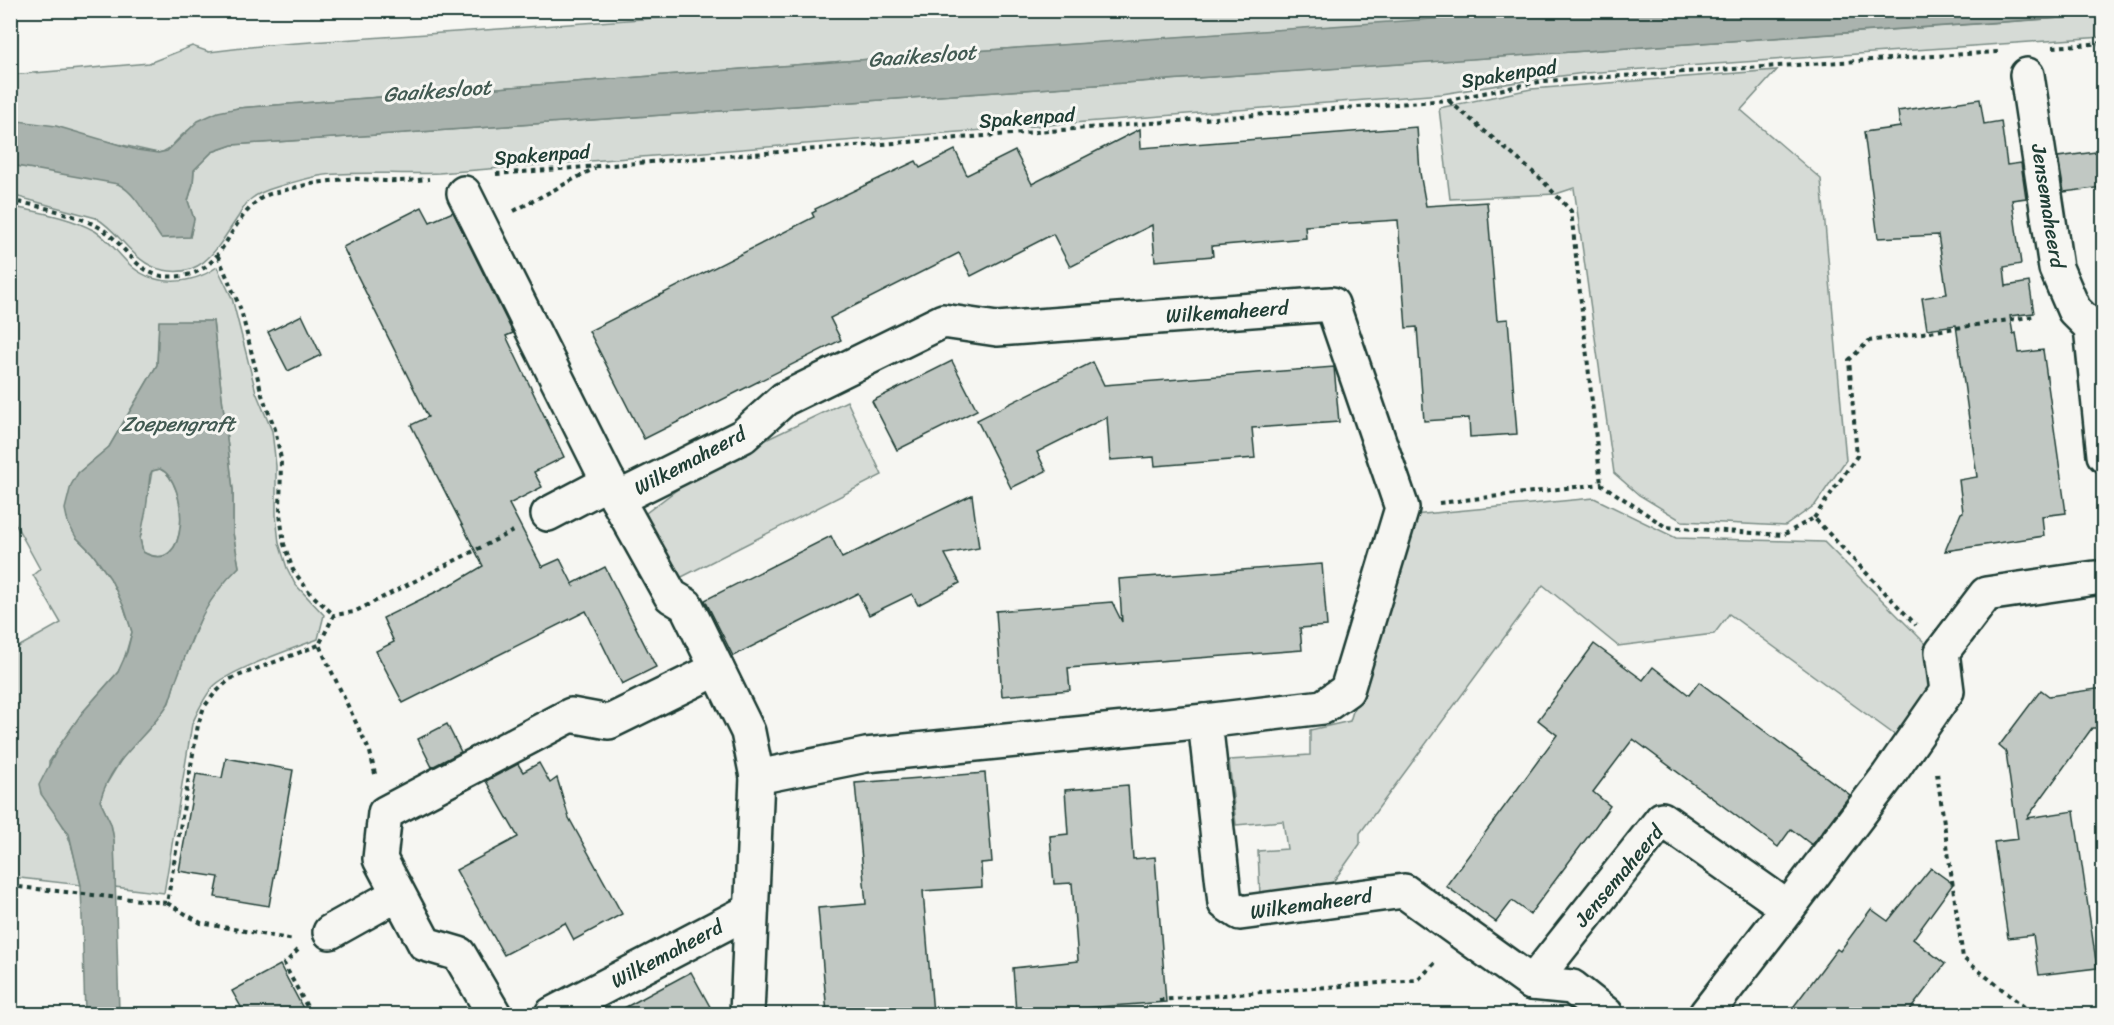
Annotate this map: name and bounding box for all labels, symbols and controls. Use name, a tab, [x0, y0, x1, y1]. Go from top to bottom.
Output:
water label: Gaaikesloot	[867, 33, 980, 79]
street label: Spakenpad	[1459, 49, 1561, 99]
water label: Gaaikesloot	[382, 68, 495, 114]
street label: Spakenpad	[978, 97, 1078, 139]
street label: Spakenpad	[493, 134, 593, 176]
street label: Jensemaheerd	[2021, 140, 2075, 272]
street label: Wilkemaheerd	[1165, 290, 1291, 334]
water label: Zoepengraft	[122, 405, 238, 443]
street label: Wilkemaheerd	[628, 416, 754, 505]
street label: Jensemaheerd	[1565, 816, 1674, 936]
street label: Wilkemaheerd	[1248, 878, 1376, 930]
street label: Wilkemaheerd	[605, 909, 731, 998]

